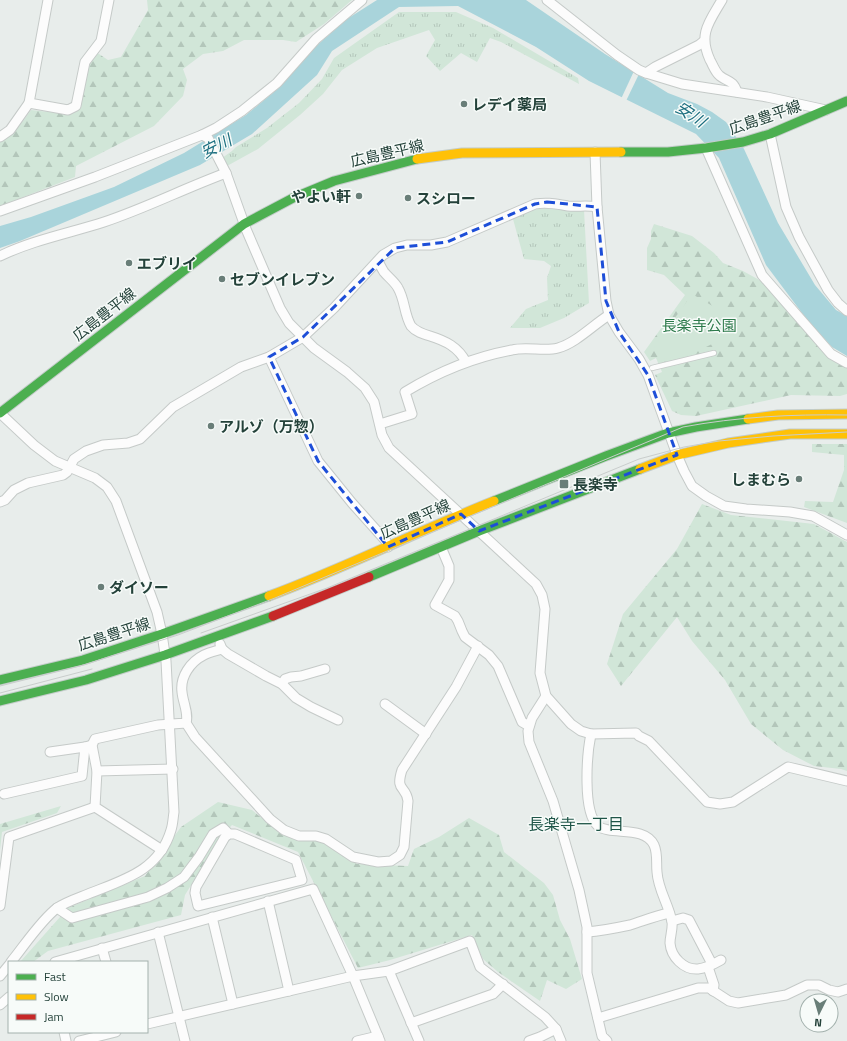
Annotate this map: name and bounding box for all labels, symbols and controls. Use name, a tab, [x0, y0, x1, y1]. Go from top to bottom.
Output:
place label: レデイ薬局	[472, 93, 547, 116]
street label: 広島豊平線	[726, 94, 804, 140]
water label: 安川	[671, 95, 713, 134]
marker: レデイ薬局	[459, 99, 469, 109]
water label: 安川	[196, 127, 237, 164]
street label: 広島豊平線	[348, 133, 426, 173]
place label: やよい軒	[291, 185, 351, 208]
place label: スシロー	[416, 187, 476, 210]
marker: やよい軒	[354, 191, 364, 201]
marker: スシロー	[403, 193, 413, 203]
place label: エブリイ	[137, 252, 197, 275]
marker: エブリイ	[124, 258, 134, 268]
place label: セブンイレブン	[230, 268, 335, 291]
marker: セブンイレブン	[217, 274, 227, 284]
street label: 広島豊平線	[67, 282, 141, 346]
park label: 長楽寺公園	[661, 314, 737, 337]
place label: アルゾ（万惣）	[219, 415, 324, 438]
marker: アルゾ（万惣）	[206, 421, 216, 431]
place label: しまむら	[731, 468, 791, 491]
place label: 長楽寺	[573, 473, 618, 496]
marker: しまむら	[794, 474, 804, 484]
marker: 長楽寺	[558, 478, 570, 490]
street label: 広島豊平線	[376, 493, 454, 545]
place label: ダイソー	[109, 576, 169, 599]
marker: ダイソー	[96, 582, 106, 592]
street label: 広島豊平線	[75, 611, 153, 657]
district label: 長楽寺一丁目	[528, 812, 624, 836]
legend	[8, 961, 148, 1033]
text: Fast	[44, 967, 67, 986]
text: Slow	[44, 987, 69, 1006]
north arrow	[799, 993, 839, 1033]
text: Jam	[44, 1007, 64, 1026]
text: N	[814, 1015, 823, 1031]

